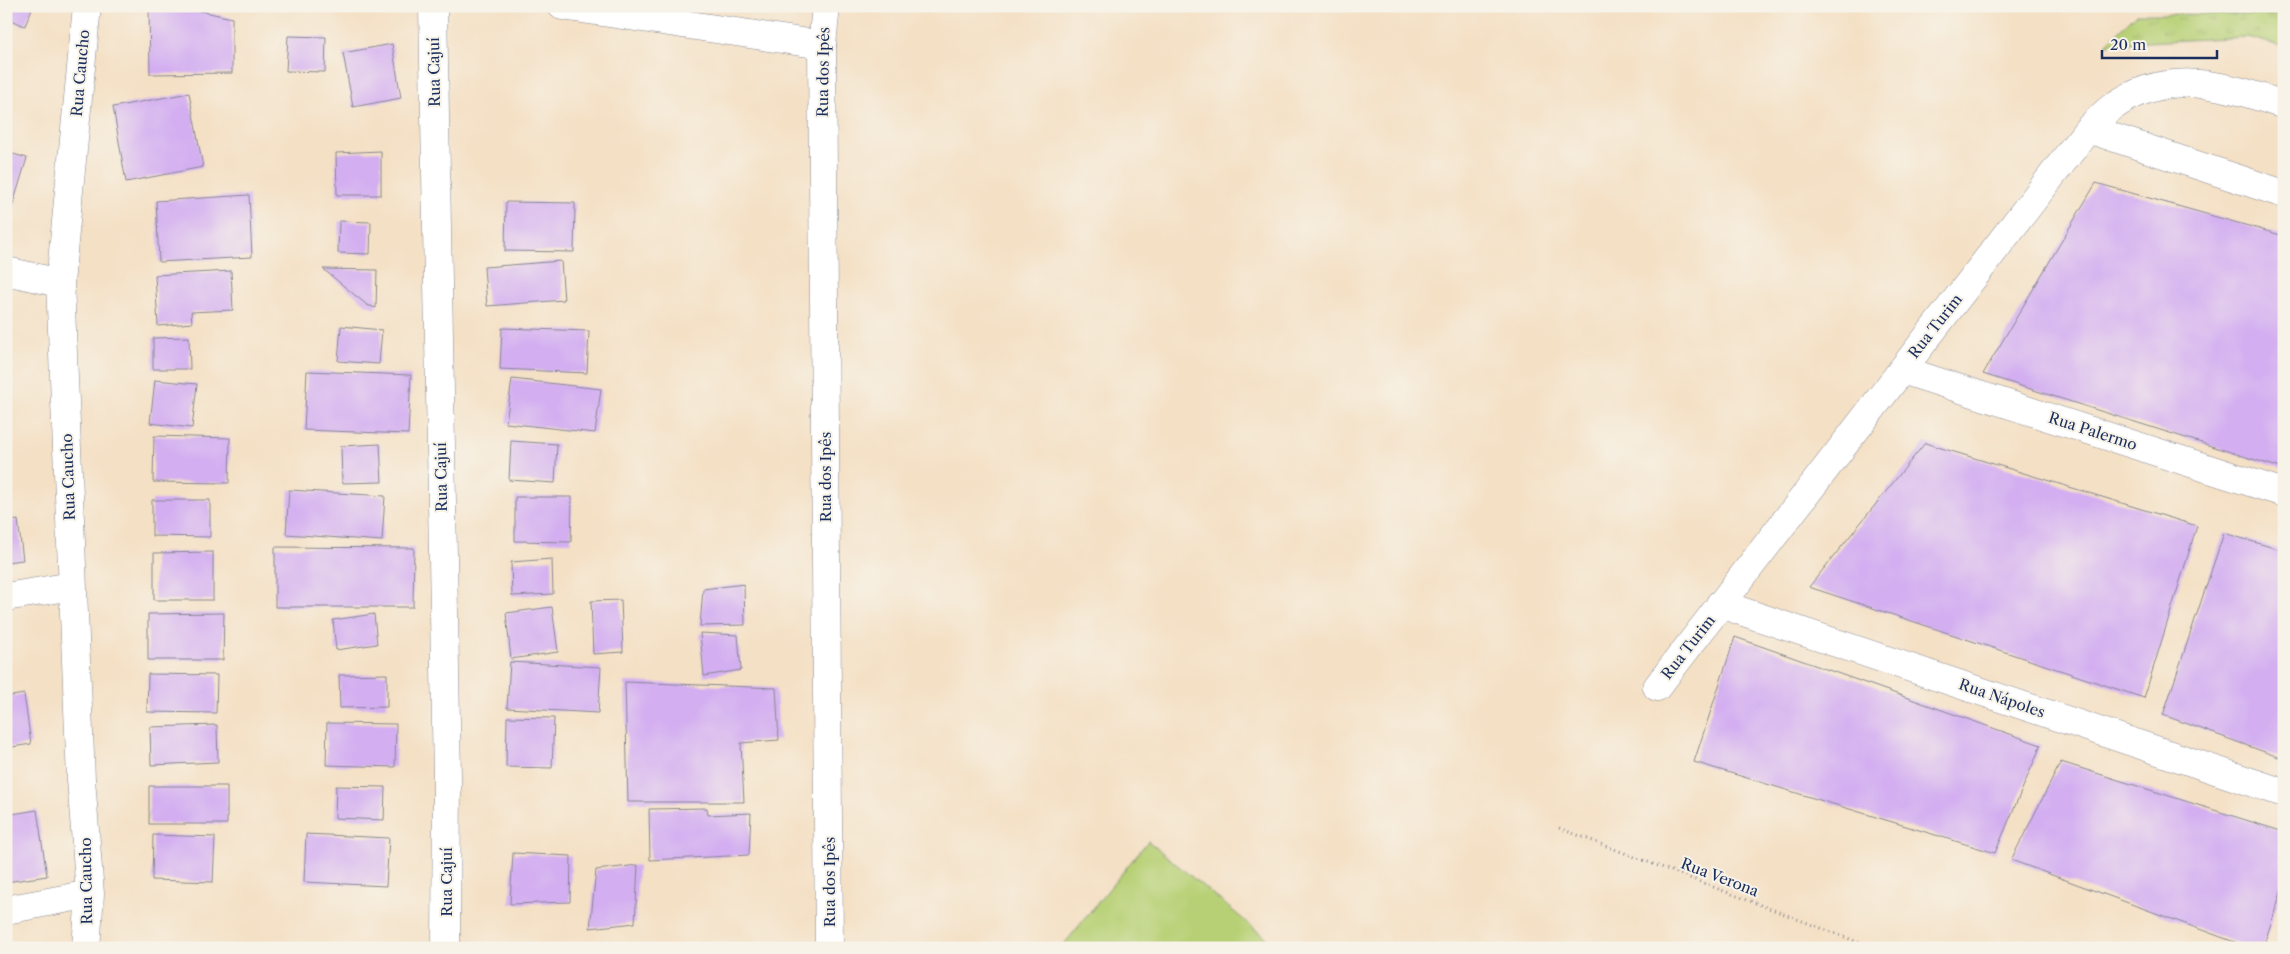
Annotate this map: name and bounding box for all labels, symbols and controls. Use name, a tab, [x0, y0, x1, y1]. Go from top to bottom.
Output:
street label: Rua dos Ipês	[813, 27, 833, 117]
scale bar	[2102, 28, 2218, 60]
street label: Rua Caucho	[67, 29, 93, 117]
text: 20 m	[2110, 35, 2146, 54]
street label: Rua Cajuí	[424, 37, 444, 107]
street label: Rua Turim	[1904, 290, 1966, 362]
street label: Rua Palermo	[2046, 408, 2140, 454]
street label: Rua dos Ipês	[816, 432, 835, 522]
street label: Rua Caucho	[57, 433, 79, 521]
street label: Rua Cajuí	[431, 442, 451, 512]
street label: Rua Turim	[1657, 611, 1719, 683]
street label: Rua Nápoles	[1957, 674, 2047, 722]
street label: Rua Caucho	[76, 837, 96, 925]
street label: Rua dos Ipês	[820, 837, 839, 927]
street label: Rua Cajuí	[437, 847, 456, 917]
street label: Rua Verona	[1678, 853, 1762, 901]

